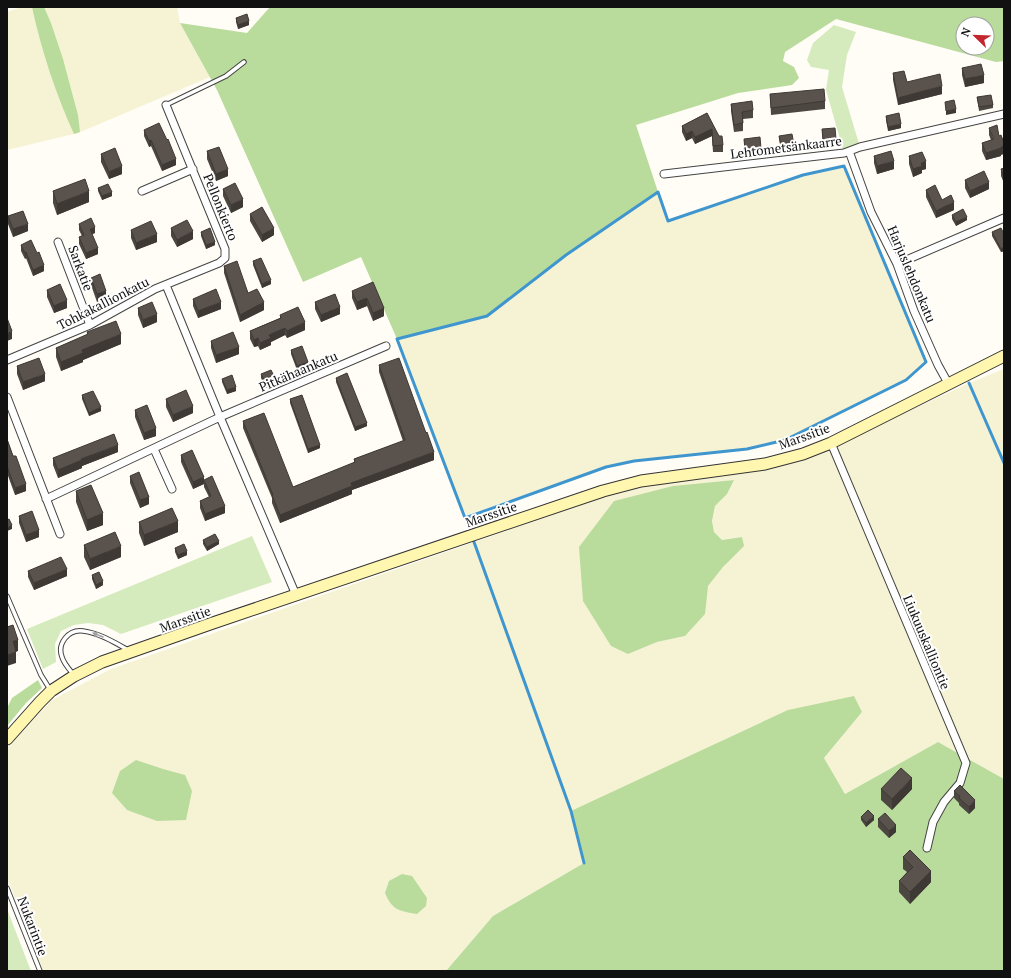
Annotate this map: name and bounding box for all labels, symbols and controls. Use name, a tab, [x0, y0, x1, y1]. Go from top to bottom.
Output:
north arrow	[955, 16, 995, 56]
text: N	[958, 25, 974, 39]
street label: Lehtometsänkaarre	[729, 131, 843, 163]
street label: Pellonkierto	[199, 171, 243, 243]
street label: Harjuslehdonkatu	[883, 223, 941, 326]
street label: Sarkatie	[64, 243, 98, 293]
street label: Tohkakallionkatu	[54, 272, 152, 334]
street label: Pitkähaankatu	[256, 346, 341, 396]
street label: Marssitie	[776, 418, 832, 454]
street label: Marssitie	[463, 497, 519, 531]
street label: Liukuuskalliontie	[899, 592, 955, 692]
street label: Marssitie	[157, 601, 213, 637]
one-way arrow	[92, 632, 103, 638]
street label: Nukarintie	[13, 894, 53, 958]

